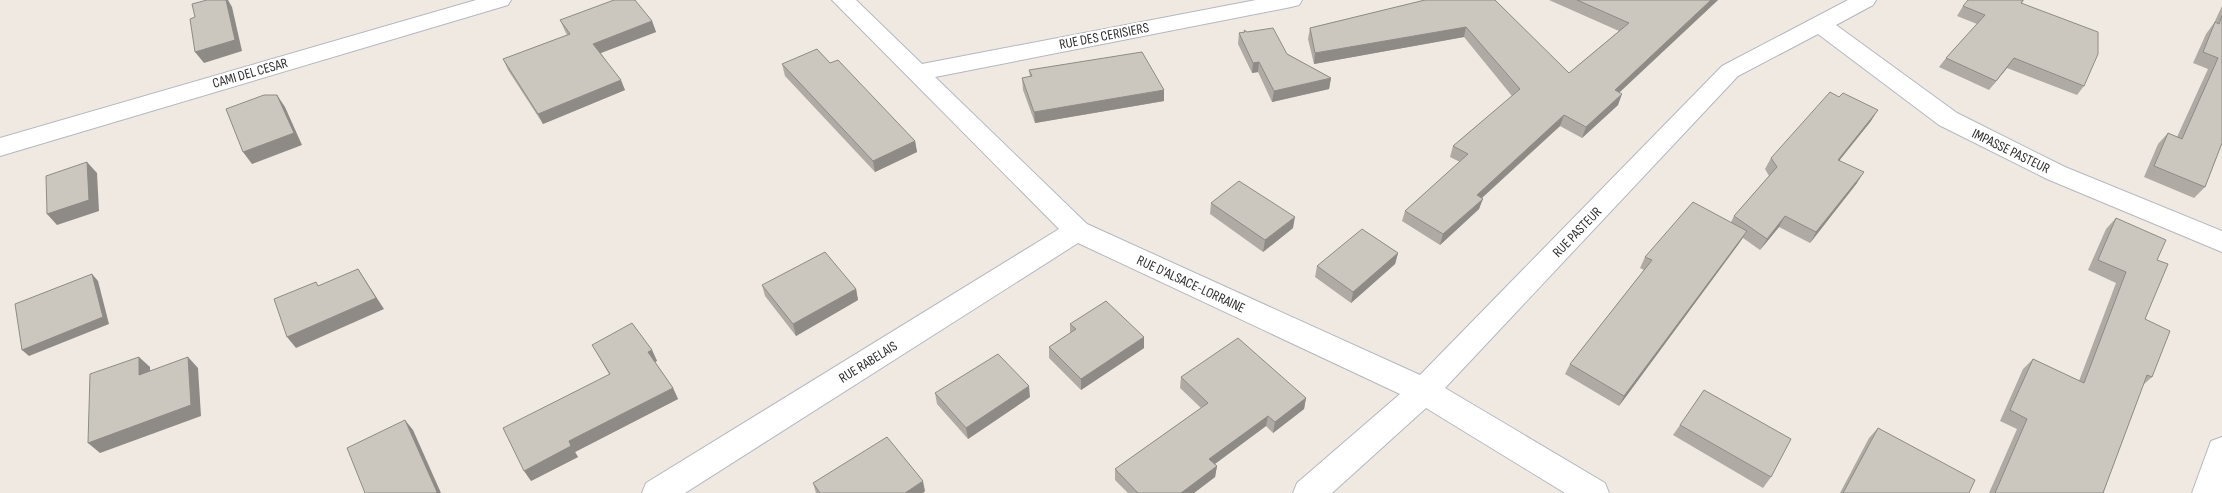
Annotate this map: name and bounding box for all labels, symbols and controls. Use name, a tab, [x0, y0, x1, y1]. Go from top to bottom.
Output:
street label: RUE DES CERISIERS	[1058, 19, 1150, 53]
street label: CAMI DEL CESAR	[211, 54, 290, 92]
street label: IMPASSE PASTEUR	[1969, 125, 2053, 177]
street label: RUE PASTEUR	[1549, 203, 1606, 261]
street label: RUE D'ALSACE-LORRAINE	[1134, 251, 1248, 317]
street label: RUE RABELAIS	[836, 337, 900, 387]

